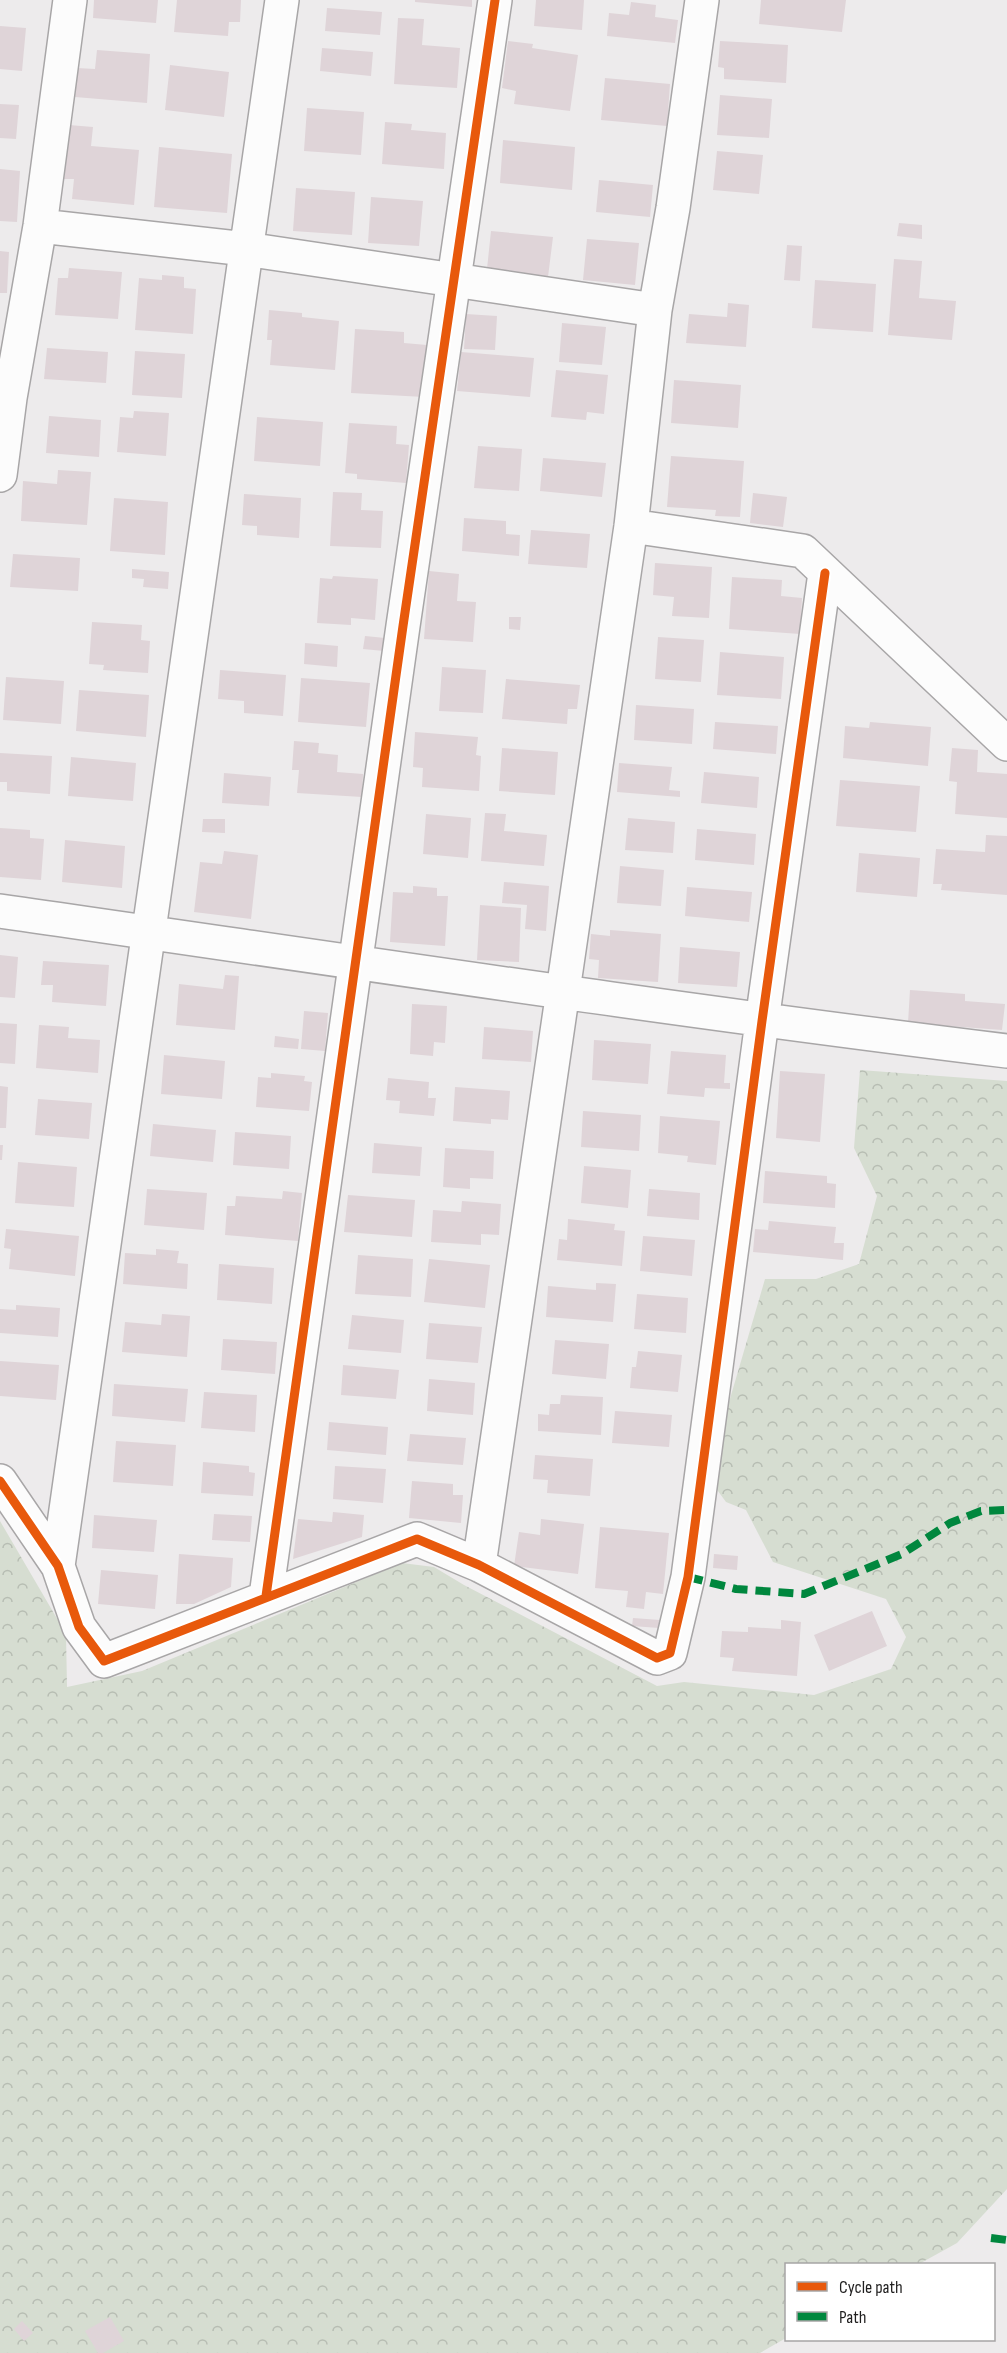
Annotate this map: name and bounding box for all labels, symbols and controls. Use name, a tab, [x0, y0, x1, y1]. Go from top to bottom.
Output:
legend	[785, 2263, 995, 2341]
text: Cycle path	[839, 2277, 903, 2298]
text: Path	[839, 2307, 867, 2328]

